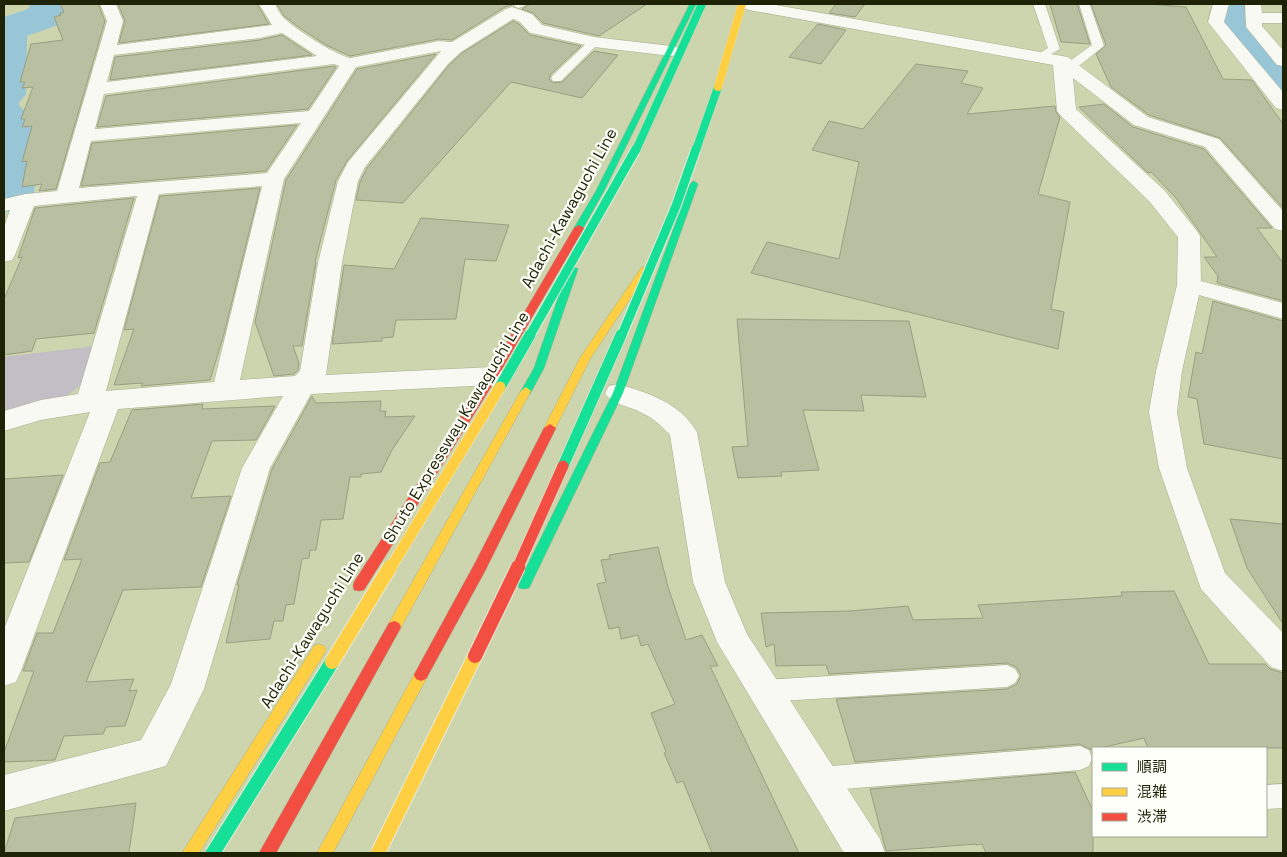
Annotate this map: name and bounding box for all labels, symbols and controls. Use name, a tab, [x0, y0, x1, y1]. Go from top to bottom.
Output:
street label: Adachi-Kawaguchi Line	[516, 124, 622, 292]
street label: Shuto Expressway Kawaguchi Line	[378, 307, 534, 547]
street label: Adachi-Kawaguchi Line	[255, 548, 369, 712]
legend	[1092, 747, 1267, 837]
text: 順調	[1137, 757, 1167, 776]
text: 混雑	[1137, 782, 1167, 801]
text: 渋滞	[1137, 807, 1167, 826]

